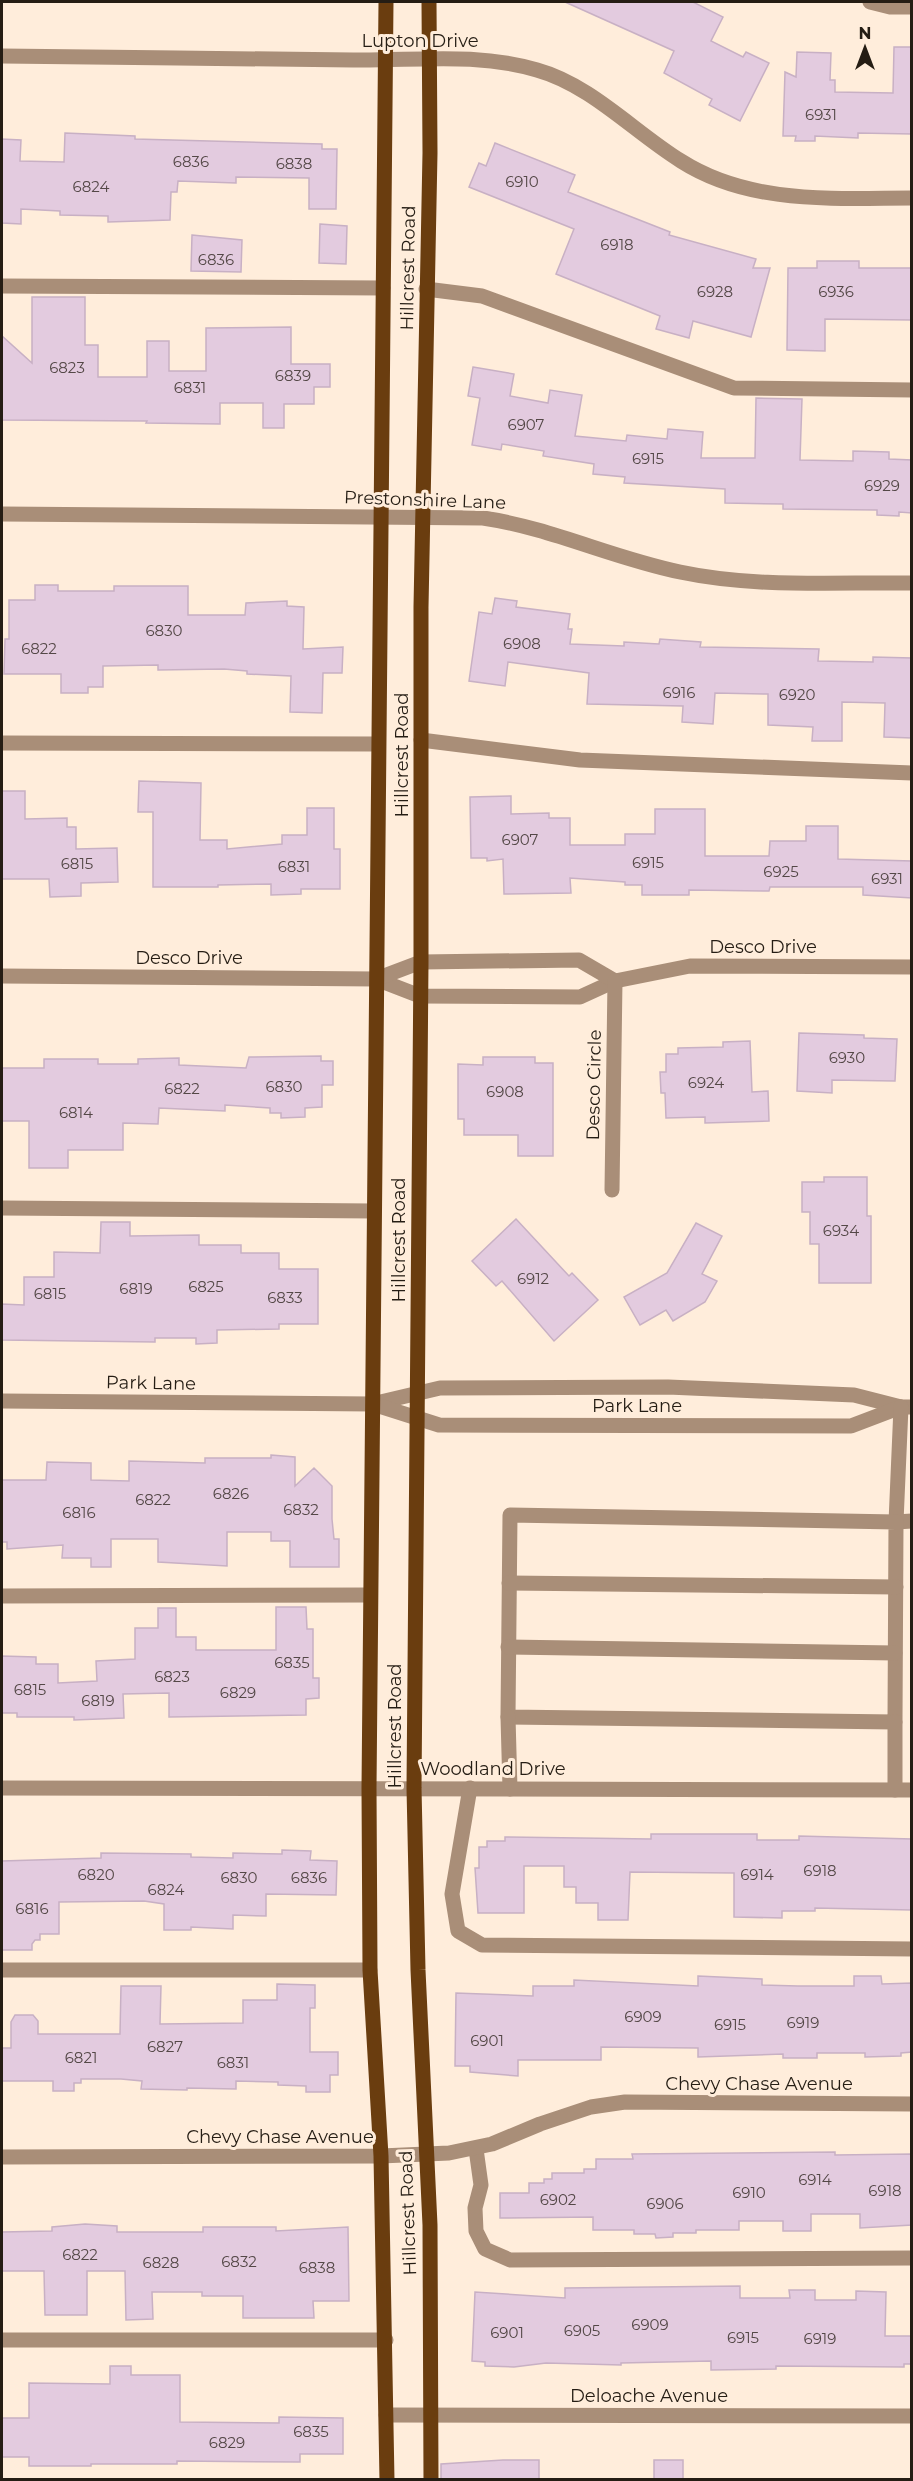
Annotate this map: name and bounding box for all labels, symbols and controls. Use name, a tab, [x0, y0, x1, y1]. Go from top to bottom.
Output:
north arrow	[835, 18, 895, 78]
text: N	[859, 24, 871, 43]
street label: Lupton Drive	[361, 30, 479, 52]
house number: 6931	[805, 105, 837, 124]
house number: 6836	[173, 152, 209, 171]
house number: 6838	[276, 154, 312, 173]
house number: 6910	[505, 172, 539, 191]
house number: 6824	[73, 177, 109, 196]
street label: Hillcrest Road	[396, 205, 420, 331]
house number: 6918	[600, 235, 634, 254]
house number: 6836	[198, 250, 234, 269]
house number: 6928	[697, 282, 733, 301]
house number: 6936	[818, 282, 854, 301]
house number: 6823	[49, 358, 85, 377]
house number: 6839	[275, 366, 311, 385]
house number: 6831	[174, 378, 206, 397]
house number: 6907	[508, 415, 545, 434]
house number: 6915	[632, 449, 664, 468]
house number: 6929	[864, 476, 900, 495]
street label: Prestonshire Lane	[344, 486, 507, 514]
house number: 6830	[145, 621, 183, 640]
house number: 6908	[503, 634, 541, 653]
house number: 6822	[21, 639, 57, 658]
house number: 6916	[663, 683, 695, 702]
house number: 6920	[779, 685, 815, 704]
street label: Hillcrest Road	[391, 692, 413, 818]
house number: 6907	[502, 830, 539, 849]
house number: 6915	[632, 853, 664, 872]
house number: 6815	[61, 854, 93, 873]
house number: 6831	[278, 857, 310, 876]
house number: 6925	[763, 862, 799, 881]
house number: 6931	[871, 869, 903, 888]
street label: Desco Drive	[709, 936, 817, 958]
street label: Desco Drive	[135, 947, 243, 969]
street label: Desco Circle	[582, 1029, 606, 1141]
house number: 6930	[829, 1048, 865, 1067]
house number: 6924	[688, 1073, 724, 1092]
house number: 6830	[265, 1077, 303, 1096]
house number: 6822	[164, 1079, 200, 1098]
house number: 6908	[486, 1082, 524, 1101]
house number: 6814	[59, 1103, 93, 1122]
street label: Hillcrest Road	[388, 1177, 410, 1303]
house number: 6934	[823, 1221, 859, 1240]
house number: 6912	[517, 1269, 549, 1288]
house number: 6825	[188, 1277, 224, 1296]
house number: 6819	[119, 1279, 153, 1298]
house number: 6815	[34, 1284, 66, 1303]
house number: 6833	[267, 1288, 303, 1307]
street label: Park Lane	[106, 1371, 196, 1395]
street label: Park Lane	[592, 1395, 682, 1417]
house number: 6826	[213, 1484, 249, 1503]
house number: 6822	[135, 1490, 171, 1509]
house number: 6832	[283, 1500, 319, 1519]
house number: 6816	[62, 1503, 96, 1522]
house number: 6835	[274, 1653, 310, 1672]
street label: Hillcrest Road	[384, 1663, 406, 1789]
house number: 6823	[154, 1667, 190, 1686]
house number: 6815	[14, 1680, 46, 1699]
house number: 6829	[220, 1683, 256, 1702]
house number: 6819	[81, 1691, 115, 1710]
street label: Woodland Drive	[420, 1758, 566, 1780]
house number: 6918	[803, 1861, 837, 1880]
house number: 6820	[77, 1865, 115, 1884]
house number: 6914	[740, 1865, 774, 1884]
house number: 6830	[220, 1868, 258, 1887]
house number: 6836	[291, 1868, 327, 1887]
house number: 6824	[148, 1880, 184, 1899]
house number: 6816	[15, 1899, 49, 1918]
house number: 6909	[624, 2007, 662, 2026]
house number: 6919	[787, 2013, 819, 2032]
house number: 6915	[714, 2015, 746, 2034]
house number: 6901	[470, 2031, 504, 2050]
house number: 6827	[147, 2037, 183, 2056]
house number: 6821	[65, 2048, 97, 2067]
house number: 6831	[217, 2053, 249, 2072]
street label: Chevy Chase Avenue	[665, 2073, 853, 2095]
street label: Chevy Chase Avenue	[186, 2126, 374, 2148]
street label: Hillcrest Road	[395, 2150, 421, 2276]
house number: 6914	[798, 2170, 832, 2189]
house number: 6918	[868, 2181, 902, 2200]
house number: 6910	[732, 2183, 766, 2202]
house number: 6902	[540, 2190, 576, 2209]
house number: 6906	[646, 2194, 684, 2213]
house number: 6822	[62, 2245, 98, 2264]
house number: 6832	[221, 2252, 257, 2271]
house number: 6828	[143, 2253, 179, 2272]
house number: 6838	[299, 2258, 335, 2277]
house number: 6909	[631, 2315, 669, 2334]
house number: 6905	[564, 2321, 600, 2340]
house number: 6901	[490, 2323, 524, 2342]
house number: 6915	[727, 2328, 759, 2347]
house number: 6919	[804, 2329, 836, 2348]
street label: Deloache Avenue	[570, 2385, 728, 2407]
house number: 6835	[293, 2422, 329, 2441]
house number: 6829	[209, 2433, 245, 2452]

